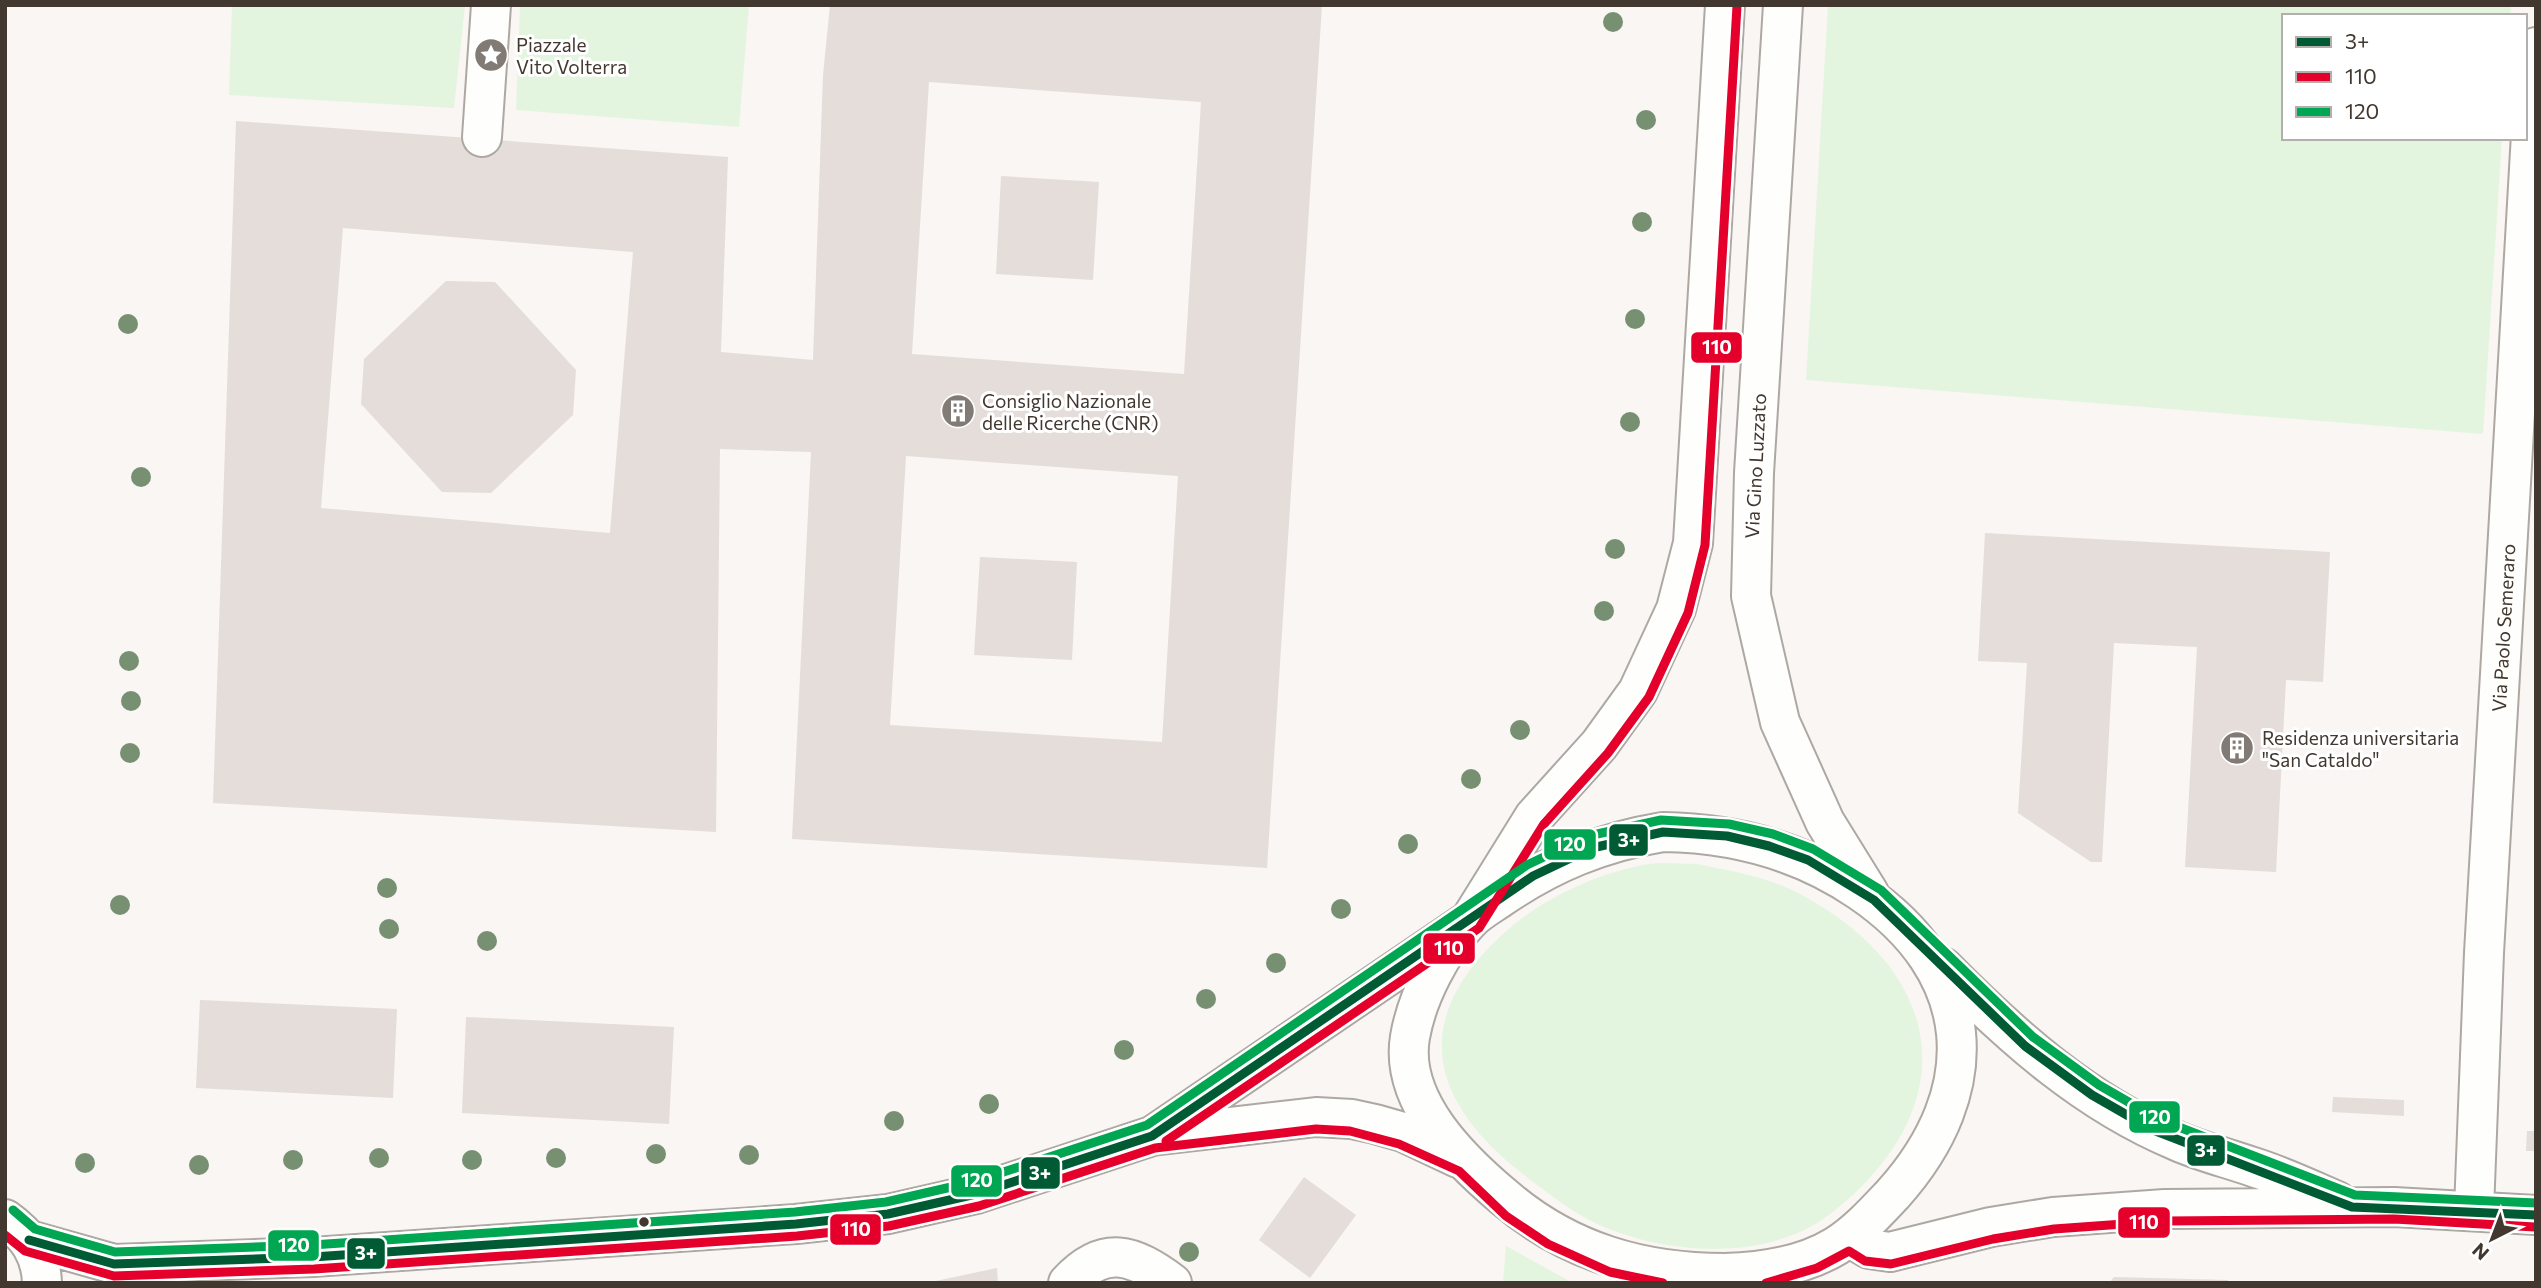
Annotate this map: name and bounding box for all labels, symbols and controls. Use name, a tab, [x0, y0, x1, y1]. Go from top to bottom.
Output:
legend	[2282, 14, 2527, 140]
text: 3+	[2345, 28, 2369, 53]
place label: Piazzale Vito Volterra	[516, 33, 627, 78]
place icon: Piazzale Vito Volterra	[472, 36, 510, 74]
text: 110	[2345, 63, 2377, 88]
text: 120	[2345, 98, 2379, 123]
line badge: 110	[1690, 331, 1743, 364]
text: 110	[1702, 335, 1732, 358]
place label: Consiglio Nazionale delle Ricerche (CNR)	[982, 389, 1159, 434]
building icon: Consiglio Nazionale delle Ricerche (CNR)	[939, 392, 977, 430]
street label: Via Gino Luzzato	[1740, 393, 1770, 539]
street label: Via Paolo Semeraro	[2486, 543, 2519, 712]
place label: Residenza universitaria "San Cataldo"	[2262, 726, 2459, 771]
building icon: Residenza universitaria "San Cataldo"	[2218, 729, 2256, 767]
line badge: 3+	[1608, 823, 1649, 857]
line badge: 120	[1543, 828, 1597, 861]
text: 3+	[1618, 828, 1640, 851]
text: 120	[1554, 832, 1586, 855]
line badge: 110	[1422, 932, 1476, 965]
text: 110	[1434, 936, 1464, 959]
line badge: 120	[2128, 1100, 2181, 1134]
text: 120	[2139, 1105, 2171, 1128]
line badge: 3+	[2186, 1134, 2226, 1167]
text: 3+	[2195, 1138, 2217, 1161]
line badge: 3+	[1020, 1156, 1061, 1190]
text: 3+	[1029, 1161, 1051, 1184]
line badge: 120	[950, 1164, 1003, 1198]
text: 120	[961, 1168, 993, 1191]
north arrow	[2457, 1204, 2527, 1274]
line badge: 110	[2117, 1206, 2171, 1239]
text: 110	[2129, 1210, 2159, 1233]
line badge: 110	[829, 1213, 882, 1246]
unlabelled marker	[637, 1215, 651, 1229]
text: 110	[841, 1217, 871, 1240]
line badge: 120	[267, 1229, 320, 1262]
text: 120	[278, 1233, 310, 1256]
line badge: 3+	[346, 1237, 386, 1270]
text: N	[2467, 1239, 2493, 1265]
text: 3+	[355, 1241, 377, 1264]

